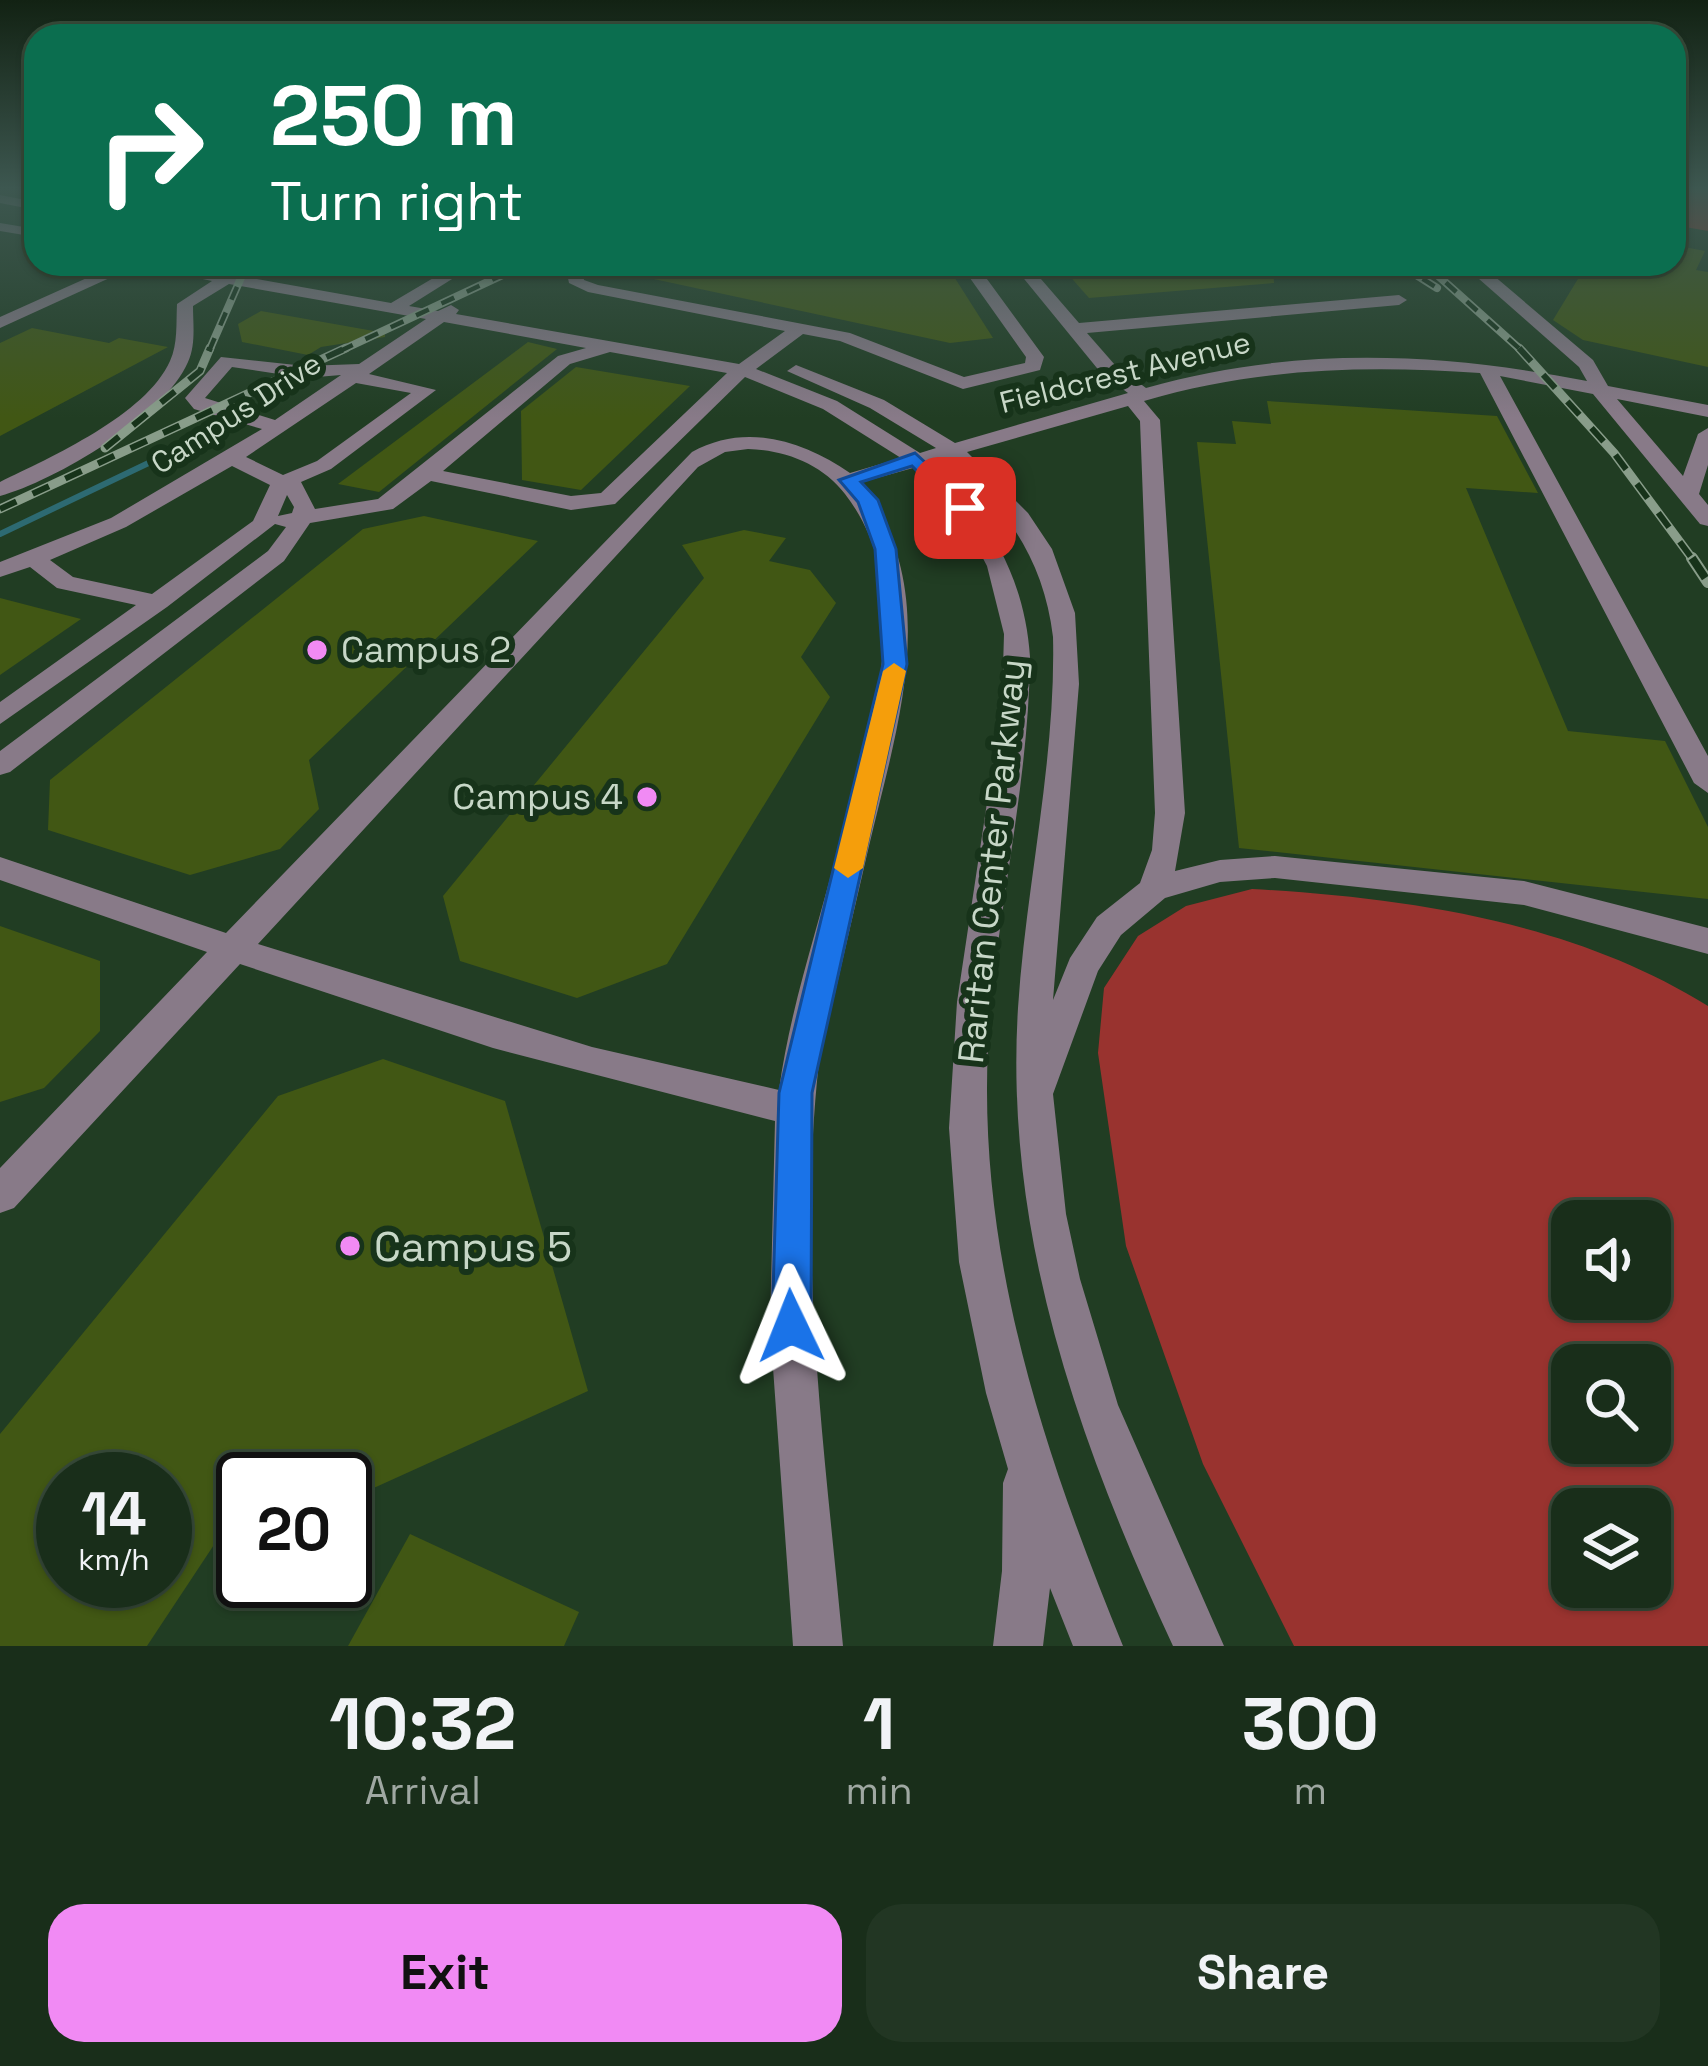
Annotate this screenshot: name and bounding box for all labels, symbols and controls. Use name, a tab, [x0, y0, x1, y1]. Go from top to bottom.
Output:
text: 250 m	[270, 62, 518, 170]
icon: right	[72, 72, 228, 228]
text: Turn right	[270, 167, 523, 236]
street label: Fieldcrest Avenue	[996, 322, 1254, 422]
street label: Campus Drive	[143, 343, 329, 483]
pin	[914, 457, 1016, 559]
icon: arrive	[932, 475, 998, 541]
place label: Campus 2	[341, 627, 511, 673]
marker: Campus 2	[304, 637, 330, 663]
street label: Raritan Center Parkway	[948, 657, 1036, 1065]
place label: Campus 4	[452, 774, 623, 820]
marker: Campus 4	[634, 784, 660, 810]
map controls	[1551, 1200, 1671, 1608]
button: sound	[1551, 1200, 1671, 1320]
place label: Campus 5	[374, 1220, 572, 1273]
marker: Campus 5	[337, 1233, 363, 1259]
position arrow	[728, 1263, 854, 1389]
button: search	[1551, 1344, 1671, 1464]
speed limit sign: 20	[216, 1452, 372, 1608]
text: 14	[81, 1476, 147, 1553]
button: layers	[1551, 1488, 1671, 1608]
text: km/h	[78, 1540, 150, 1579]
text: 10:32	[329, 1678, 516, 1770]
text: 1	[863, 1678, 895, 1770]
text: 300	[1242, 1678, 1379, 1770]
text: Arrival	[365, 1766, 481, 1815]
text: min	[846, 1766, 913, 1815]
text: m	[1294, 1766, 1327, 1815]
button: Exit	[48, 1904, 842, 2042]
button: Share	[866, 1904, 1660, 2042]

